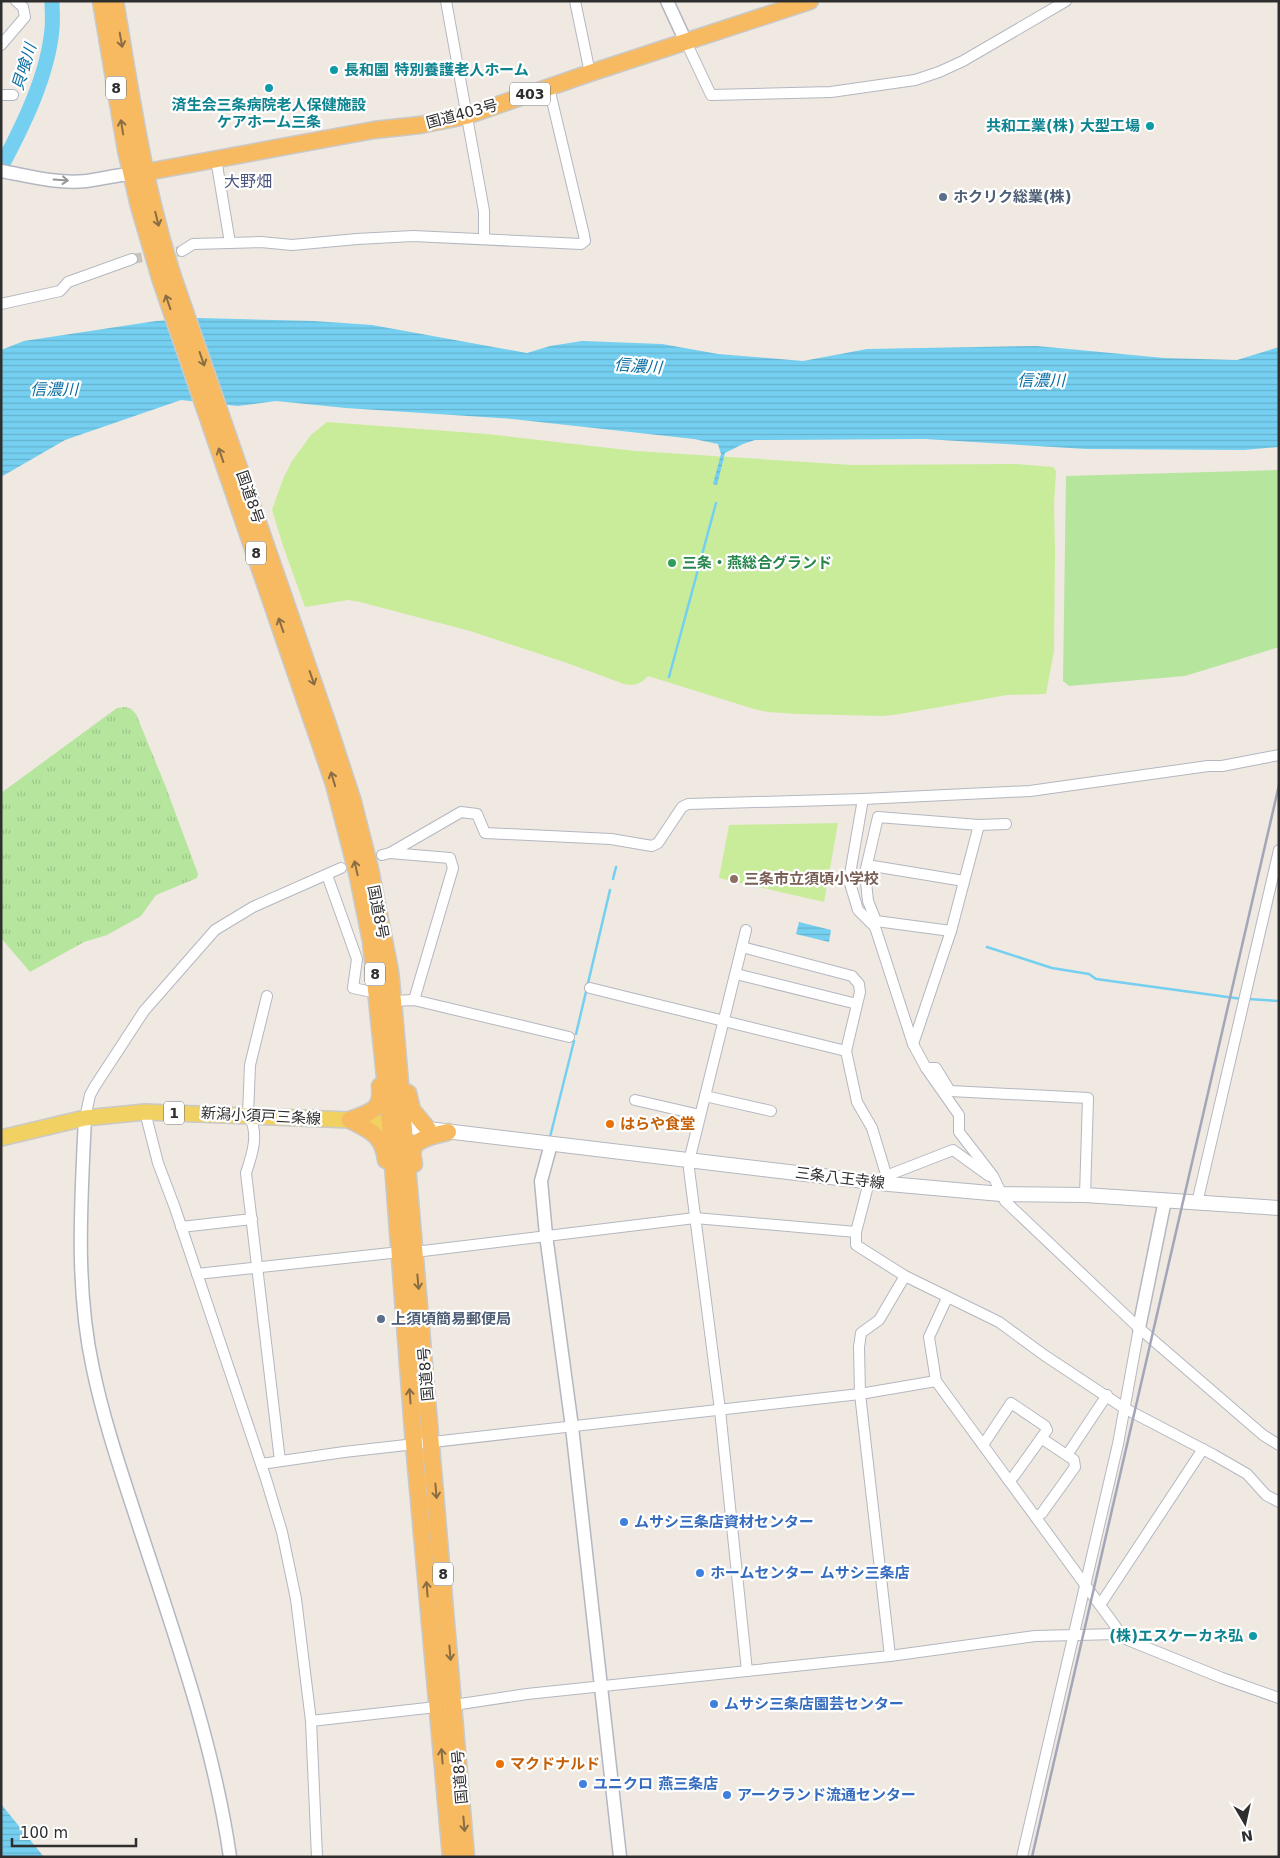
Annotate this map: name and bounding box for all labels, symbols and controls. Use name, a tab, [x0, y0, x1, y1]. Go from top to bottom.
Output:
one-way arrow	[117, 31, 127, 47]
water label: 貝喰川	[8, 39, 41, 93]
place label: 長和園 特別養護老人ホーム	[344, 61, 529, 79]
marker: 長和園 特別養護老人ホーム	[328, 64, 340, 76]
road number: 8	[106, 76, 126, 100]
marker: 済生会三条病院老人保健施設 ケアホーム三条	[263, 82, 275, 94]
road number: 403	[510, 82, 550, 106]
place label: 済生会三条病院老人保健施設 ケアホーム三条	[171, 96, 367, 131]
street label: 国道403号	[424, 96, 500, 132]
place label: 共和工業(株) 大型工場	[986, 117, 1140, 135]
one-way arrow	[117, 119, 127, 135]
marker: 共和工業(株) 大型工場	[1144, 120, 1156, 132]
district label: 大野畑	[224, 172, 272, 191]
one-way arrow	[53, 176, 69, 185]
place label: ホクリク総業(株)	[953, 188, 1072, 206]
marker: ホクリク総業(株)	[937, 191, 949, 203]
one-way arrow	[153, 211, 162, 227]
one-way arrow	[163, 295, 172, 310]
one-way arrow	[197, 350, 207, 366]
water label: 信濃川	[613, 355, 665, 377]
water label: 信濃川	[1017, 371, 1067, 390]
water label: 信濃川	[30, 380, 80, 399]
one-way arrow	[216, 448, 225, 464]
street label: 国道8号	[233, 468, 267, 526]
road number: 8	[246, 542, 266, 564]
place label: 三条・燕総合グランド	[682, 554, 832, 572]
marker: 三条・燕総合グランド	[666, 557, 678, 569]
one-way arrow	[275, 618, 285, 634]
one-way arrow	[308, 669, 317, 685]
one-way arrow	[328, 772, 337, 788]
one-way arrow	[351, 861, 360, 877]
place label: 三条市立須頃小学校	[744, 870, 879, 888]
marker: 三条市立須頃小学校	[728, 873, 740, 885]
street label: 国道8号	[364, 884, 392, 940]
road number: 8	[365, 962, 385, 986]
road number: 1	[164, 1102, 184, 1124]
street label: 新潟小須戸三条線	[201, 1104, 321, 1128]
place label: はらや食堂	[620, 1115, 695, 1133]
marker: はらや食堂	[604, 1118, 616, 1130]
street label: 三条八王寺線	[794, 1164, 886, 1192]
one-way arrow	[413, 1274, 423, 1290]
place label: 上須頃簡易郵便局	[391, 1310, 511, 1328]
marker: 上須頃簡易郵便局	[375, 1313, 387, 1325]
street label: 国道8号	[415, 1346, 437, 1402]
one-way arrow	[406, 1388, 415, 1404]
one-way arrow	[431, 1483, 440, 1499]
place label: ムサシ三条店資材センター	[634, 1513, 814, 1531]
marker: ムサシ三条店資材センター	[618, 1516, 630, 1528]
road number: 8	[433, 1562, 453, 1586]
place label: ホームセンター ムサシ三条店	[710, 1564, 910, 1582]
marker: ホームセンター ムサシ三条店	[694, 1567, 706, 1579]
one-way arrow	[422, 1581, 432, 1597]
place label: (株)エスケーカネ弘	[1109, 1627, 1243, 1645]
marker: (株)エスケーカネ弘	[1247, 1630, 1259, 1642]
one-way arrow	[445, 1645, 455, 1661]
place label: ムサシ三条店園芸センター	[724, 1695, 904, 1713]
marker: ムサシ三条店園芸センター	[708, 1698, 720, 1710]
one-way arrow	[437, 1748, 446, 1764]
street label: 国道8号	[449, 1749, 471, 1805]
place label: マクドナルド	[510, 1755, 600, 1773]
marker: マクドナルド	[494, 1758, 506, 1770]
place label: ユニクロ 燕三条店	[593, 1775, 718, 1793]
marker: ユニクロ 燕三条店	[577, 1778, 589, 1790]
place label: アークランド流通センター	[737, 1786, 916, 1804]
marker: アークランド流通センター	[721, 1789, 733, 1801]
north arrow	[1220, 1798, 1270, 1848]
one-way arrow	[459, 1815, 468, 1831]
scale bar	[12, 1816, 136, 1848]
text: 100 m	[20, 1824, 68, 1842]
text: N	[1240, 1827, 1254, 1845]

